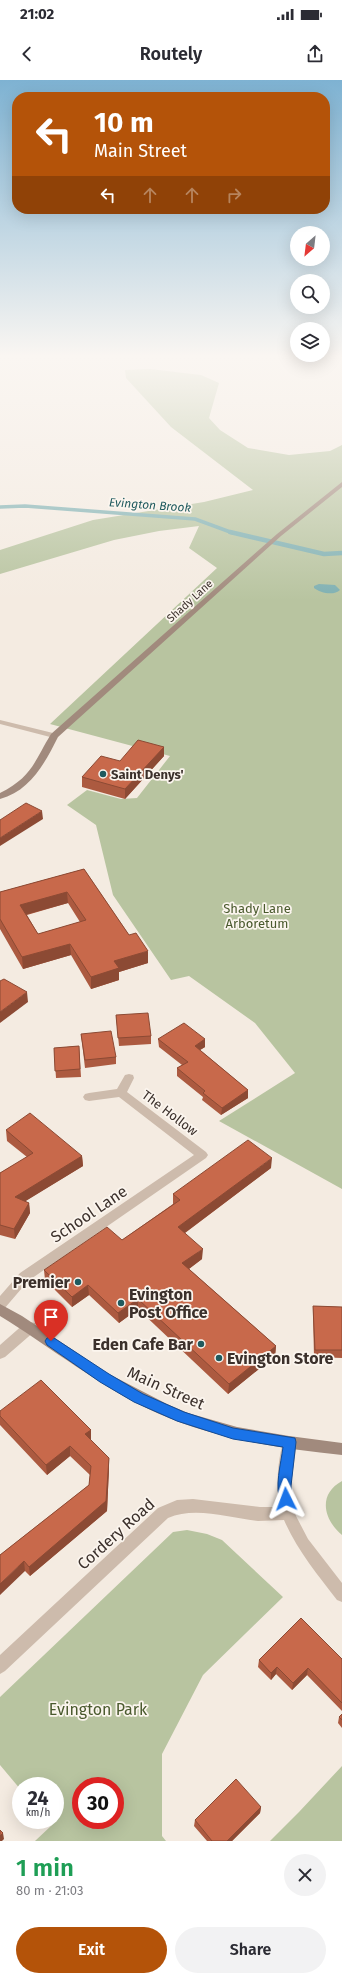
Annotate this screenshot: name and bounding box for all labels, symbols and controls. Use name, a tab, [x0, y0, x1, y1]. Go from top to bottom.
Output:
text: 21:02	[20, 5, 54, 23]
icon: back	[16, 43, 38, 65]
text: Routely	[140, 43, 202, 65]
icon: share	[304, 43, 326, 65]
text: 10 m	[94, 106, 154, 139]
icon: left	[28, 108, 80, 160]
text: Main Street	[94, 140, 187, 162]
icon: left	[97, 184, 119, 206]
icon: ahead	[139, 184, 161, 206]
icon: ahead	[181, 184, 203, 206]
icon: right	[223, 184, 245, 206]
north arrow	[290, 226, 330, 266]
map controls	[290, 226, 330, 362]
button: search	[290, 274, 330, 314]
button: layers	[290, 322, 330, 362]
water label: Evington Brook	[109, 495, 192, 515]
street label: Shady Lane	[164, 577, 216, 625]
place label: Saint Denys'	[111, 767, 184, 782]
marker: Saint Denys'	[98, 769, 108, 779]
park label: Shady Lane Arboretum	[223, 901, 291, 931]
street label: The Hollow	[139, 1087, 201, 1139]
street label: School Lane	[47, 1182, 131, 1246]
place label: Premier	[13, 1273, 71, 1292]
marker: Premier	[73, 1277, 83, 1287]
place label: Evington Post Office	[129, 1285, 208, 1322]
marker: Evington Post Office	[116, 1298, 126, 1308]
pin	[34, 1300, 68, 1341]
icon: arrive	[40, 1306, 62, 1328]
place label: Eden Cafe Bar	[92, 1335, 194, 1354]
marker: Eden Cafe Bar	[196, 1339, 206, 1349]
place label: Evington Store	[227, 1349, 333, 1368]
marker: Evington Store	[214, 1353, 224, 1363]
street label: Main Street	[124, 1363, 208, 1414]
position arrow	[265, 1478, 307, 1520]
street label: Cordery Road	[74, 1494, 158, 1574]
park label: Evington Park	[49, 1700, 148, 1719]
speed limit sign: 30	[72, 1777, 124, 1829]
text: 24	[27, 1786, 49, 1810]
text: km/h	[26, 1807, 50, 1819]
text: 1 min	[16, 1854, 74, 1882]
button: close	[284, 1854, 326, 1896]
text: 80 m · 21:03	[16, 1883, 83, 1898]
button: Exit	[16, 1927, 167, 1973]
button: Share	[175, 1927, 326, 1973]

